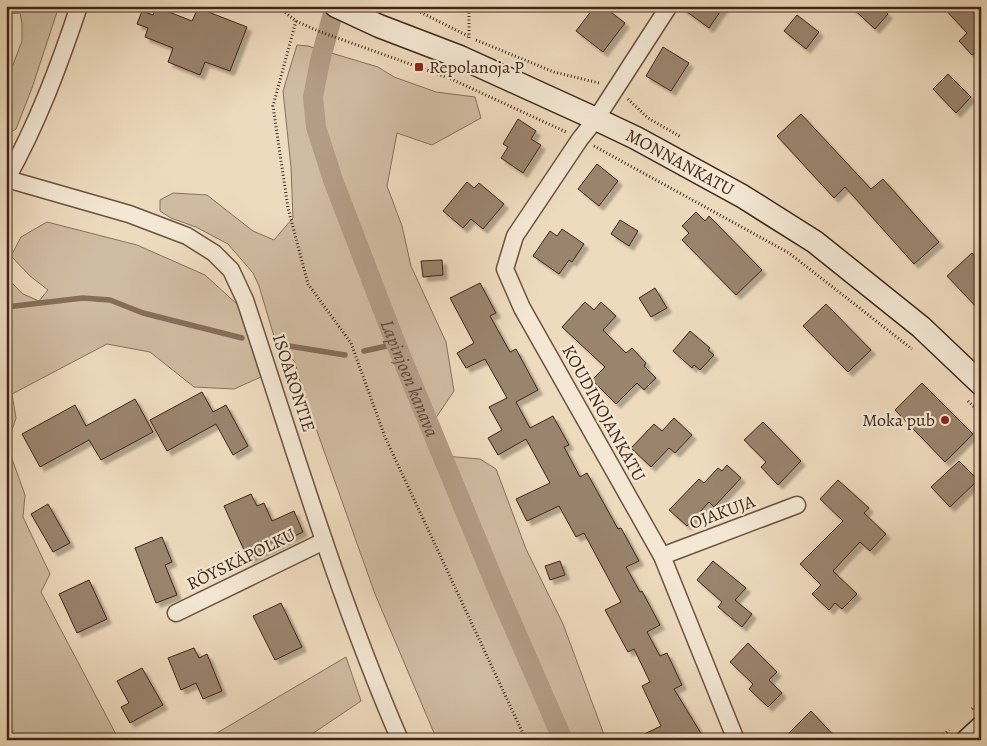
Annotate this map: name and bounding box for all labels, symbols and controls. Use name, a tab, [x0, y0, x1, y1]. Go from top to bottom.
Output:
place label: Repolanoja P	[429, 55, 524, 79]
marker: Repolanoja P	[413, 61, 425, 73]
street label: MONNANKATU	[622, 123, 738, 201]
water label: Lapinjoen kanava	[374, 316, 445, 441]
street label: ISOARONTIE	[267, 331, 321, 435]
street label: KOUDINOJANKATU	[557, 340, 651, 486]
place label: Moka pub	[862, 408, 935, 432]
marker: Moka pub	[939, 414, 951, 426]
street label: OJAKUJA	[686, 489, 759, 535]
street label: RÖYSKÄPOLKU	[183, 522, 299, 596]

